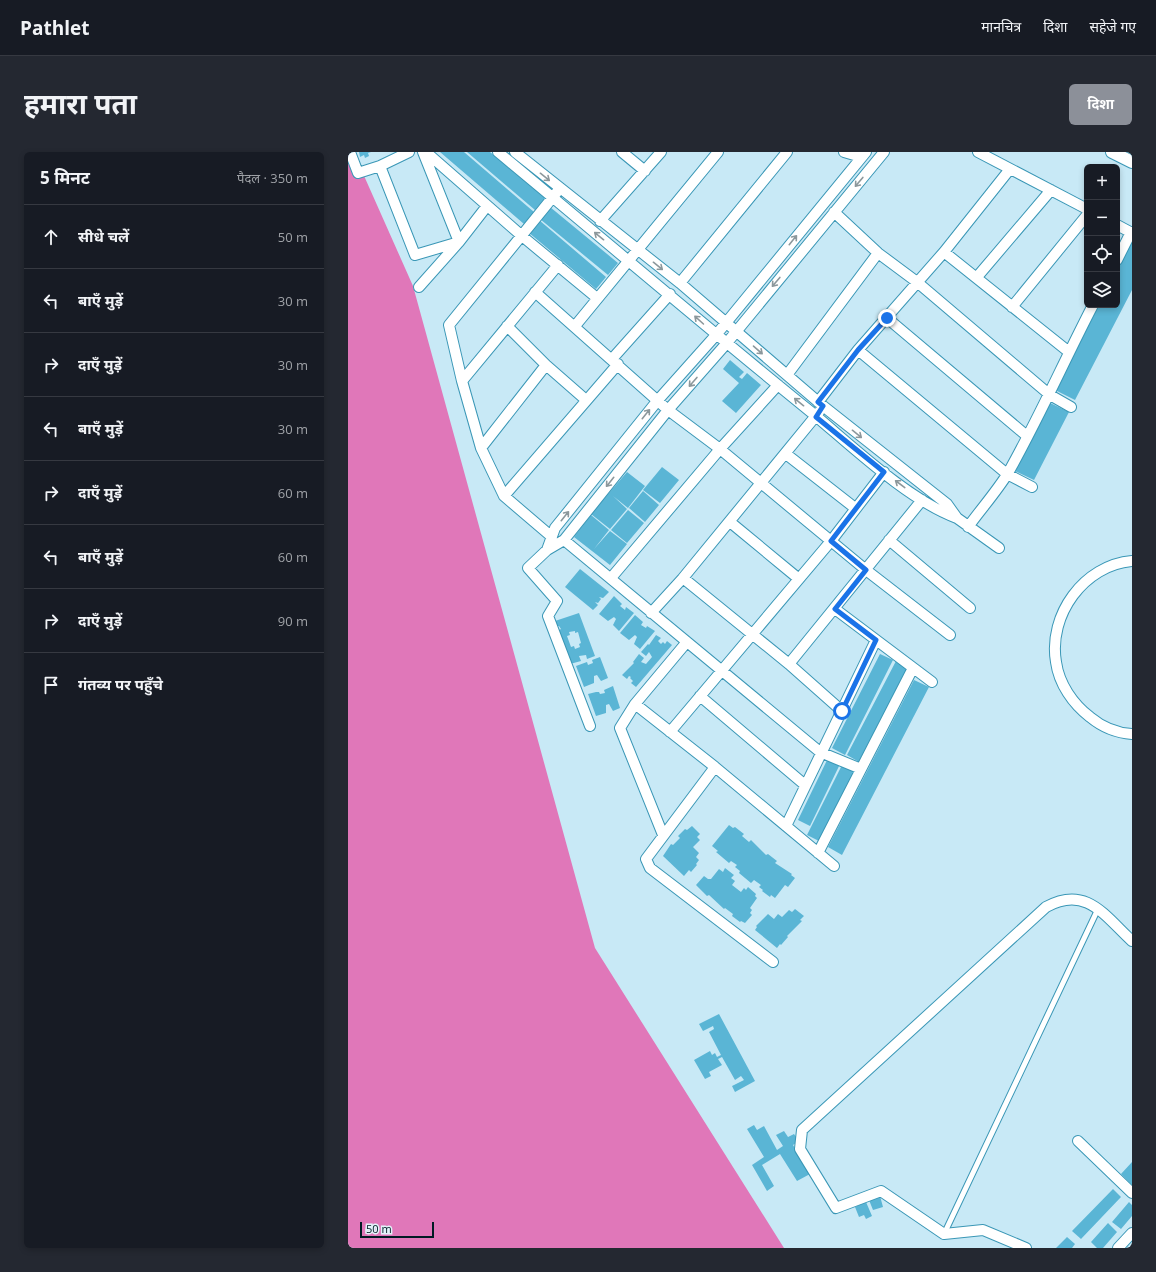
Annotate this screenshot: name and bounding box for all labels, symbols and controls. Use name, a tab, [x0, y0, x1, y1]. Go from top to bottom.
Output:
text: Pathlet	[20, 15, 89, 41]
text: मानचित्र	[981, 17, 1021, 36]
text: दिशा	[1043, 17, 1067, 36]
text: सहेजे गए	[1089, 17, 1136, 36]
text: हमारा पता	[24, 84, 137, 122]
button: दिशा	[1069, 84, 1132, 125]
map controls	[1084, 164, 1120, 308]
button: +	[1084, 164, 1120, 200]
text: 5 मिनट	[40, 166, 90, 189]
text: पैदल · 350 m	[237, 169, 308, 187]
one-way arrow	[540, 172, 551, 181]
one-way arrow	[854, 177, 863, 187]
button: −	[1084, 200, 1120, 236]
icon: ahead	[40, 226, 62, 248]
text: सीधे चलें	[78, 226, 129, 246]
text: 50 m	[278, 228, 308, 246]
one-way arrow	[594, 231, 605, 240]
one-way arrow	[789, 234, 798, 245]
button: locate	[1084, 236, 1120, 272]
one-way arrow	[653, 262, 664, 271]
button: layers	[1084, 272, 1120, 308]
one-way arrow	[771, 277, 780, 287]
icon: left	[40, 290, 62, 312]
text: बाएँ मुड़ें	[78, 290, 123, 310]
text: 30 m	[278, 292, 308, 310]
route end	[878, 309, 896, 327]
one-way arrow	[693, 315, 704, 324]
one-way arrow	[752, 345, 762, 354]
icon: right	[40, 354, 62, 376]
text: दाएँ मुड़ें	[78, 354, 122, 374]
text: 30 m	[278, 356, 308, 374]
one-way arrow	[688, 377, 697, 387]
one-way arrow	[793, 398, 804, 407]
one-way arrow	[642, 409, 651, 420]
icon: left	[40, 418, 62, 440]
text: बाएँ मुड़ें	[78, 418, 123, 438]
text: 30 m	[278, 420, 308, 438]
one-way arrow	[851, 430, 862, 438]
one-way arrow	[606, 477, 614, 488]
one-way arrow	[895, 480, 906, 488]
icon: right	[40, 482, 62, 504]
text: दाएँ मुड़ें	[78, 482, 122, 502]
text: 60 m	[278, 484, 308, 502]
one-way arrow	[561, 510, 570, 521]
icon: left	[40, 546, 62, 568]
text: बाएँ मुड़ें	[78, 546, 123, 566]
text: 60 m	[278, 548, 308, 566]
icon: right	[40, 610, 62, 632]
text: दाएँ मुड़ें	[78, 610, 122, 630]
text: 90 m	[278, 612, 308, 630]
icon: arrive	[40, 674, 62, 696]
text: गंतव्य पर पहुँचे	[78, 674, 163, 694]
route start	[833, 702, 851, 720]
scale bar	[360, 1220, 434, 1239]
text: 50 m	[366, 1221, 392, 1236]

